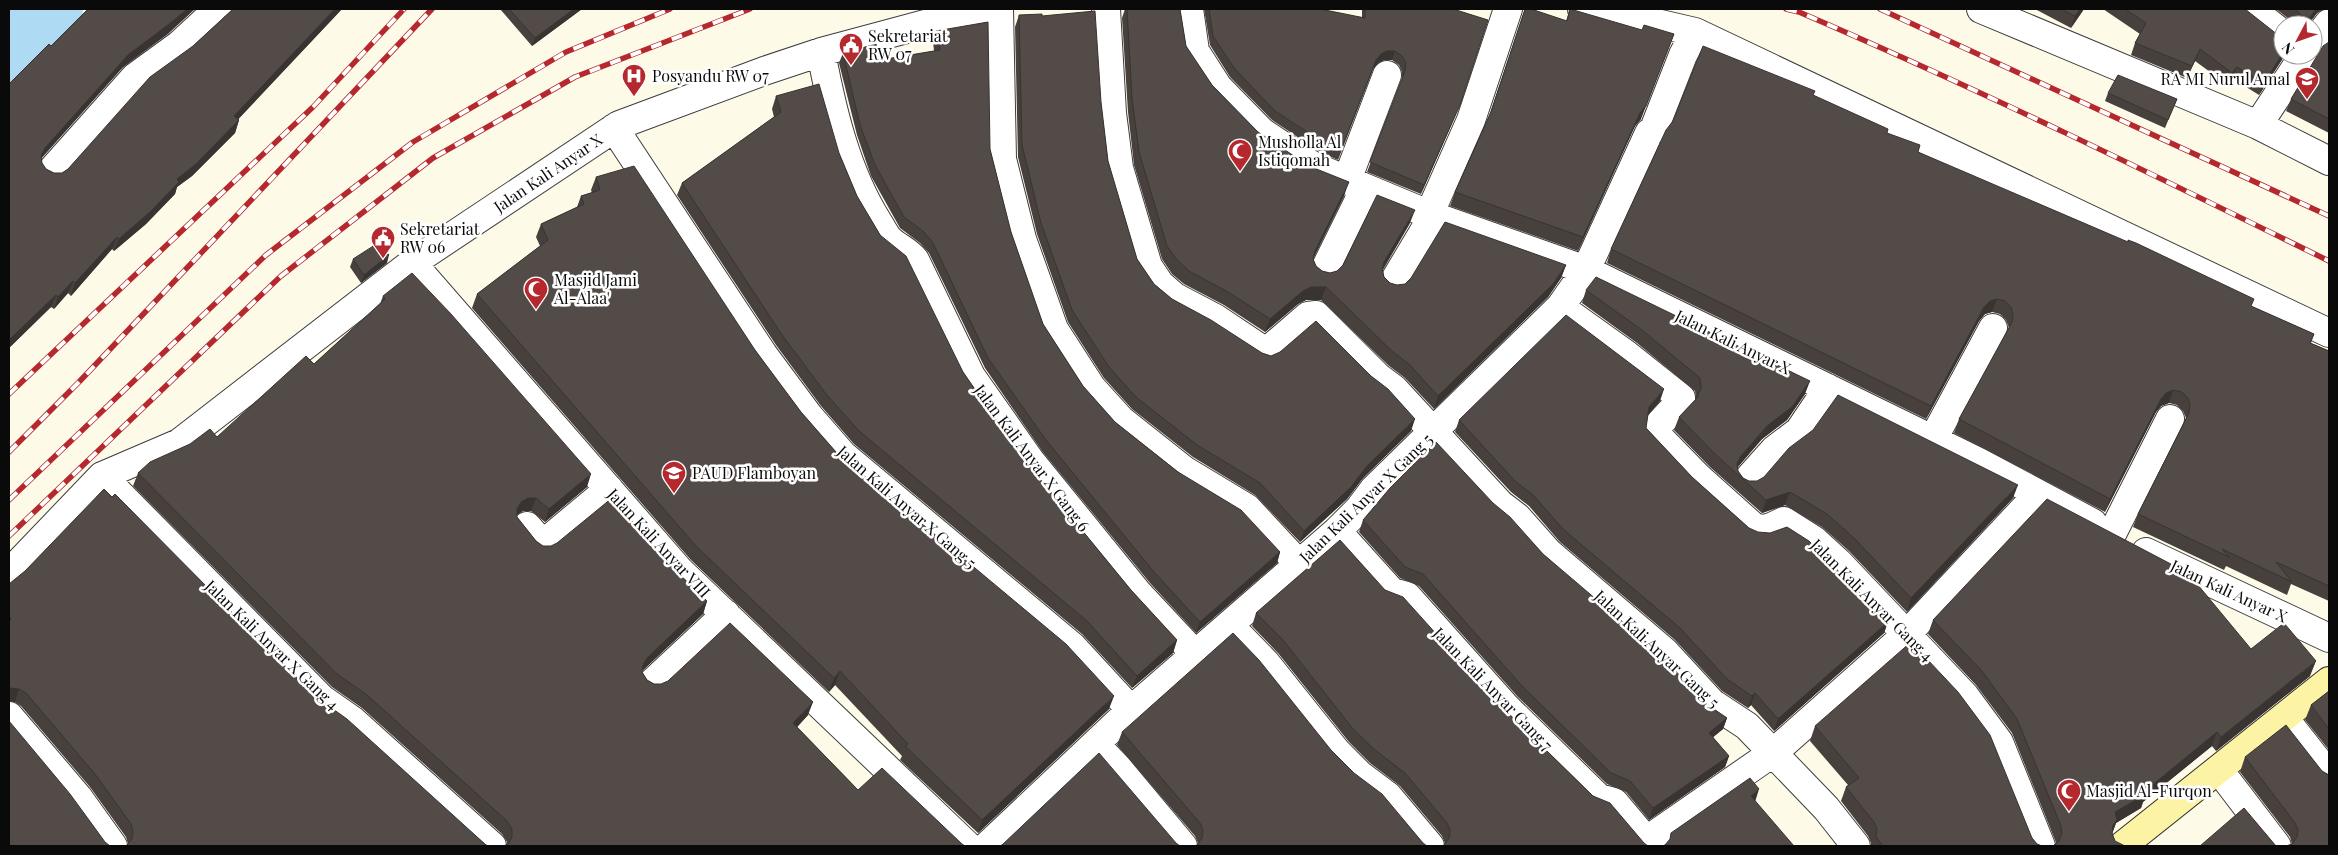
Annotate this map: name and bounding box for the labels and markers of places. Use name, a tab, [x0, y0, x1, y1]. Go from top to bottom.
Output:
place label: Sekretariat RW 07	[868, 25, 948, 64]
public building icon: Sekretariat RW 07	[838, 32, 864, 66]
hospital icon: Posyandu RW 07	[621, 63, 647, 97]
place label: Posyandu RW 07	[652, 65, 769, 86]
school or university icon: RA MI Nurul Amal	[2294, 66, 2320, 100]
place label: RA MI Nurul Amal	[2161, 68, 2290, 89]
place label: Musholla Al Istiqomah	[1258, 131, 1342, 170]
mosque icon: Musholla Al Istiqomah	[1227, 138, 1253, 172]
place label: Sekretariat RW 06	[400, 218, 480, 257]
public building icon: Sekretariat RW 06	[370, 225, 396, 259]
place label: Masjid Jami Al-Alaa'	[553, 269, 637, 308]
mosque icon: Masjid Jami Al-Alaa'	[523, 276, 549, 310]
school or university icon: PAUD Flamboyan	[661, 460, 687, 494]
place label: PAUD Flamboyan	[692, 462, 817, 483]
mosque icon: Masjid Al-Furqon	[2056, 778, 2082, 812]
place label: Masjid Al-Furqon	[2086, 780, 2212, 801]

